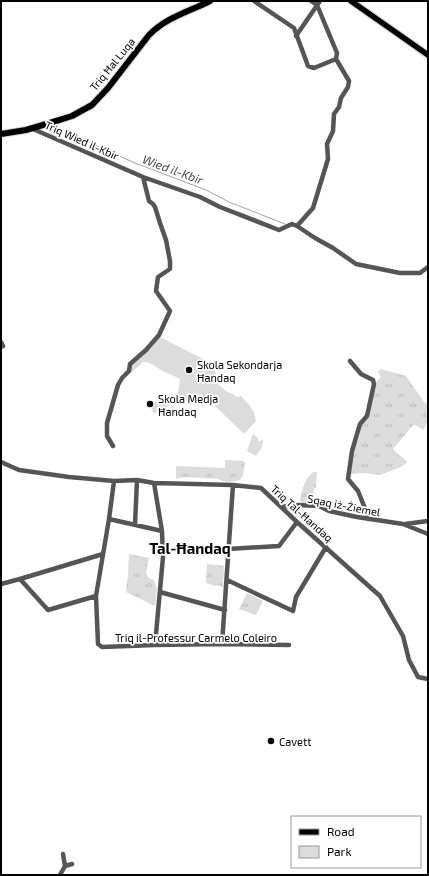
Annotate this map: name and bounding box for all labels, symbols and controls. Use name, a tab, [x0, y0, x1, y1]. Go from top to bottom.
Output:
street label: Triq Ħal Luqa	[87, 35, 137, 93]
street label: Triq Wied il-Kbir	[43, 118, 122, 162]
water label: Wied il-Kbir	[141, 152, 205, 187]
place label: Skola Sekondarja Ħandaq	[197, 358, 282, 384]
marker: Skola Sekondarja Ħandaq	[184, 365, 194, 375]
place label: Skola Medja Ħandaq	[158, 392, 218, 418]
marker: Skola Medja Ħandaq	[145, 399, 155, 409]
street label: Triq Tal-Ħandaq	[268, 482, 336, 544]
street label: Sqaq iż-Żiemel	[306, 492, 382, 519]
district label: Tal-Ħandaq	[149, 539, 231, 557]
street label: Triq il-Professur Carmelo Coleiro	[115, 631, 277, 644]
place label: Cavett	[279, 735, 311, 748]
marker: Cavett	[266, 736, 276, 746]
legend	[291, 816, 421, 868]
text: Road	[327, 824, 355, 838]
text: Park	[327, 844, 352, 858]

